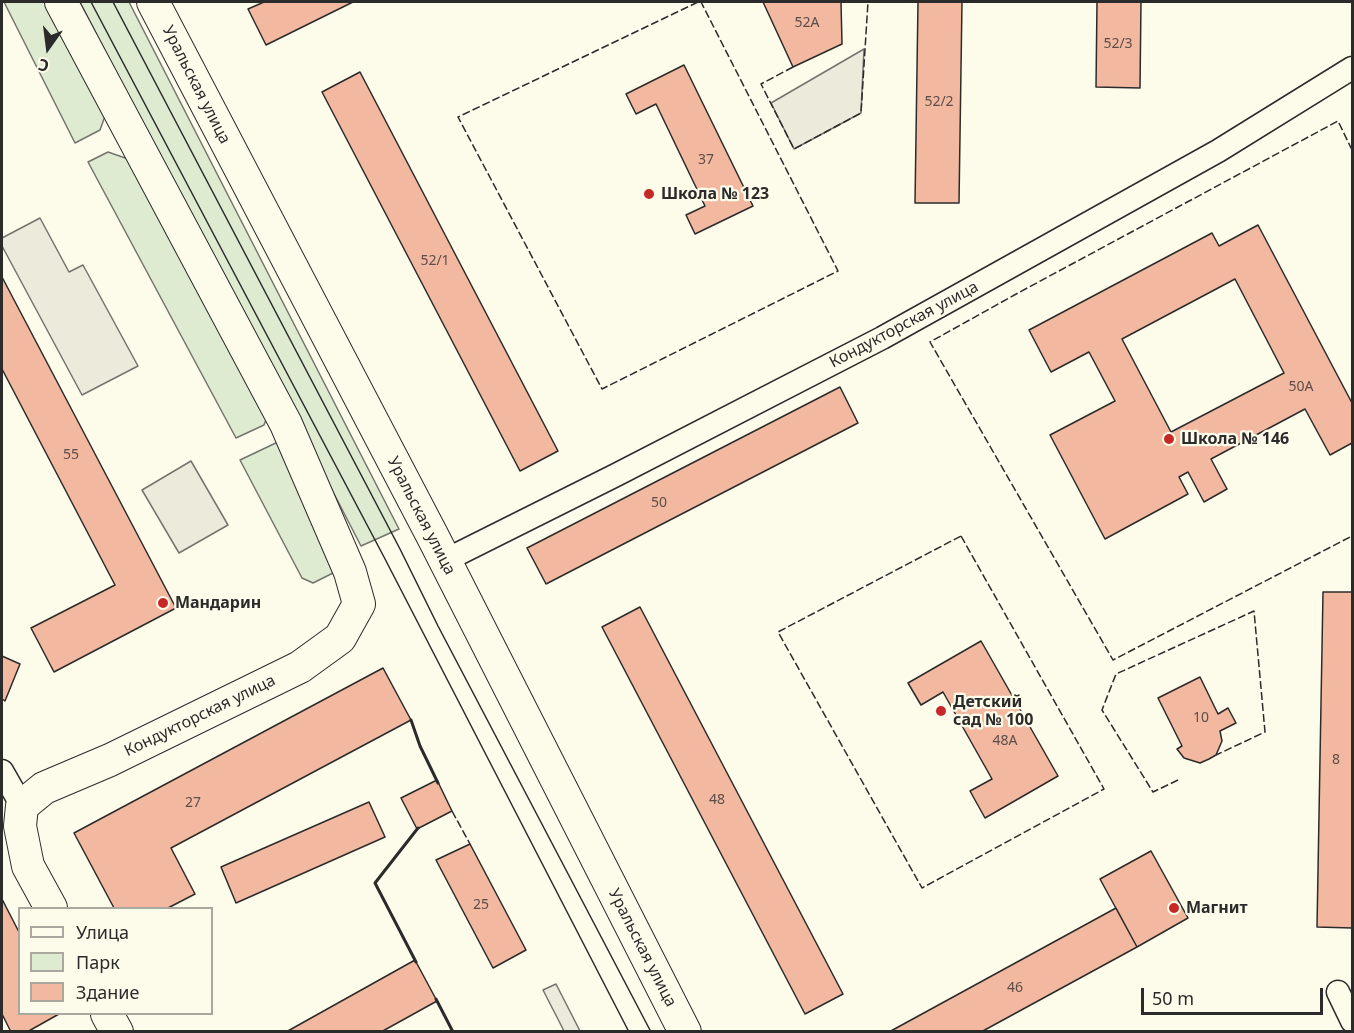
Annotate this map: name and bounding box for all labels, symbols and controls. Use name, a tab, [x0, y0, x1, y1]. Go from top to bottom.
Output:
house number: 52А	[795, 15, 819, 31]
north arrow	[18, 18, 78, 78]
street label: Уральская улица	[158, 23, 234, 147]
house number: 52/3	[1103, 36, 1133, 52]
text: С	[36, 54, 51, 77]
house number: 52/2	[924, 94, 954, 110]
house number: 37	[698, 152, 714, 168]
place label: Школа № 123	[661, 184, 769, 204]
marker: Школа № 123	[642, 187, 656, 201]
house number: 52/1	[420, 253, 450, 269]
street label: Кондукторская улица	[826, 278, 982, 372]
house number: 50А	[1289, 379, 1313, 395]
place label: Школа № 146	[1181, 429, 1289, 449]
marker: Школа № 146	[1162, 432, 1176, 446]
house number: 55	[63, 447, 79, 463]
street label: Уральская улица	[383, 454, 459, 578]
house number: 50	[651, 495, 667, 511]
place label: Мандарин	[175, 593, 261, 613]
marker: Мандарин	[156, 596, 170, 610]
street label: Кондукторская улица	[121, 671, 279, 761]
place label: Детский сад № 100	[953, 692, 1033, 730]
marker: Детский сад № 100	[934, 704, 948, 718]
house number: 10	[1193, 710, 1209, 726]
house number: 48А	[993, 733, 1017, 749]
house number: 8	[1332, 752, 1340, 768]
house number: 48	[709, 792, 725, 808]
house number: 27	[185, 795, 201, 811]
street label: Уральская улица	[604, 886, 680, 1010]
house number: 25	[473, 897, 489, 913]
place label: Магнит	[1186, 898, 1248, 918]
marker: Магнит	[1167, 901, 1181, 915]
legend	[18, 907, 213, 1015]
text: Улица	[76, 920, 129, 944]
text: Парк	[76, 950, 120, 974]
scale bar	[1144, 976, 1326, 1014]
text: Здание	[76, 980, 139, 1004]
house number: 46	[1007, 980, 1023, 996]
text: 50 m	[1152, 986, 1194, 1010]

